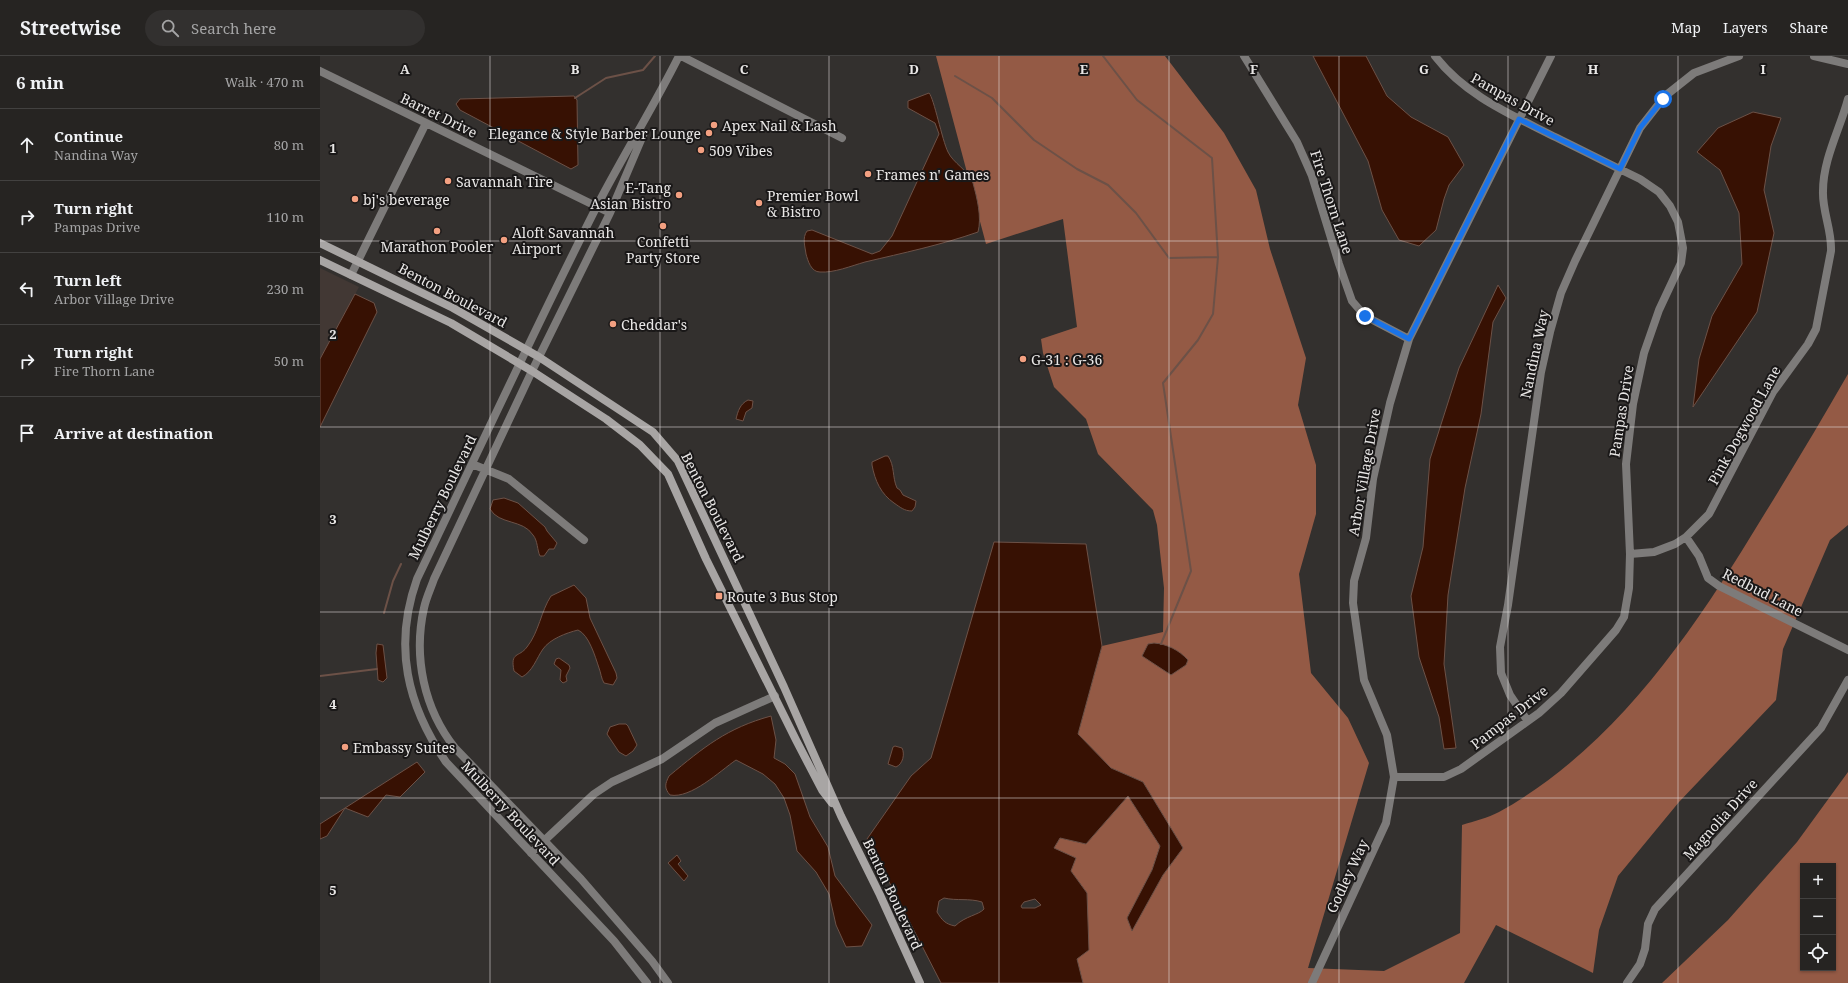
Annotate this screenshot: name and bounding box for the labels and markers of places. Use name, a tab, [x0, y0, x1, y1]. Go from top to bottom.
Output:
place label: Apex Nail & Lash	[722, 116, 837, 135]
marker: Apex Nail & Lash	[709, 120, 719, 130]
place label: Elegance & Style Barber Lounge	[488, 124, 701, 143]
marker: Elegance & Style Barber Lounge	[704, 128, 714, 138]
place label: 509 Vibes	[709, 141, 772, 160]
marker: 509 Vibes	[696, 145, 706, 155]
place label: Frames n' Games	[876, 165, 989, 184]
marker: Frames n' Games	[863, 169, 873, 179]
place label: Savannah Tire	[456, 172, 553, 191]
marker: Savannah Tire	[443, 176, 453, 186]
place label: E-Tang Asian Bistro	[590, 178, 671, 213]
place label: Premier Bowl & Bistro	[767, 186, 859, 221]
place label: bj's beverage	[363, 190, 450, 209]
marker: E-Tang Asian Bistro	[674, 190, 684, 200]
marker: bj's beverage	[350, 194, 360, 204]
marker: Premier Bowl & Bistro	[754, 198, 764, 208]
marker: Confetti Party Store	[658, 221, 668, 231]
place label: Aloft Savannah Airport	[512, 223, 614, 258]
marker: Marathon Pooler	[432, 226, 442, 236]
place label: Confetti Party Store	[626, 232, 700, 267]
marker: Aloft Savannah Airport	[499, 235, 509, 245]
place label: Marathon Pooler	[381, 237, 494, 256]
place label: Cheddar's	[621, 315, 687, 334]
marker: Cheddar's	[608, 319, 618, 329]
place label: G-31 : G-36	[1031, 350, 1102, 369]
marker: G-31 : G-36	[1018, 354, 1028, 364]
place label: Route 3 Bus Stop	[727, 587, 838, 606]
marker: Route 3 Bus Stop	[714, 591, 724, 601]
place label: Embassy Suites	[353, 738, 455, 757]
marker: Embassy Suites	[340, 742, 350, 752]

